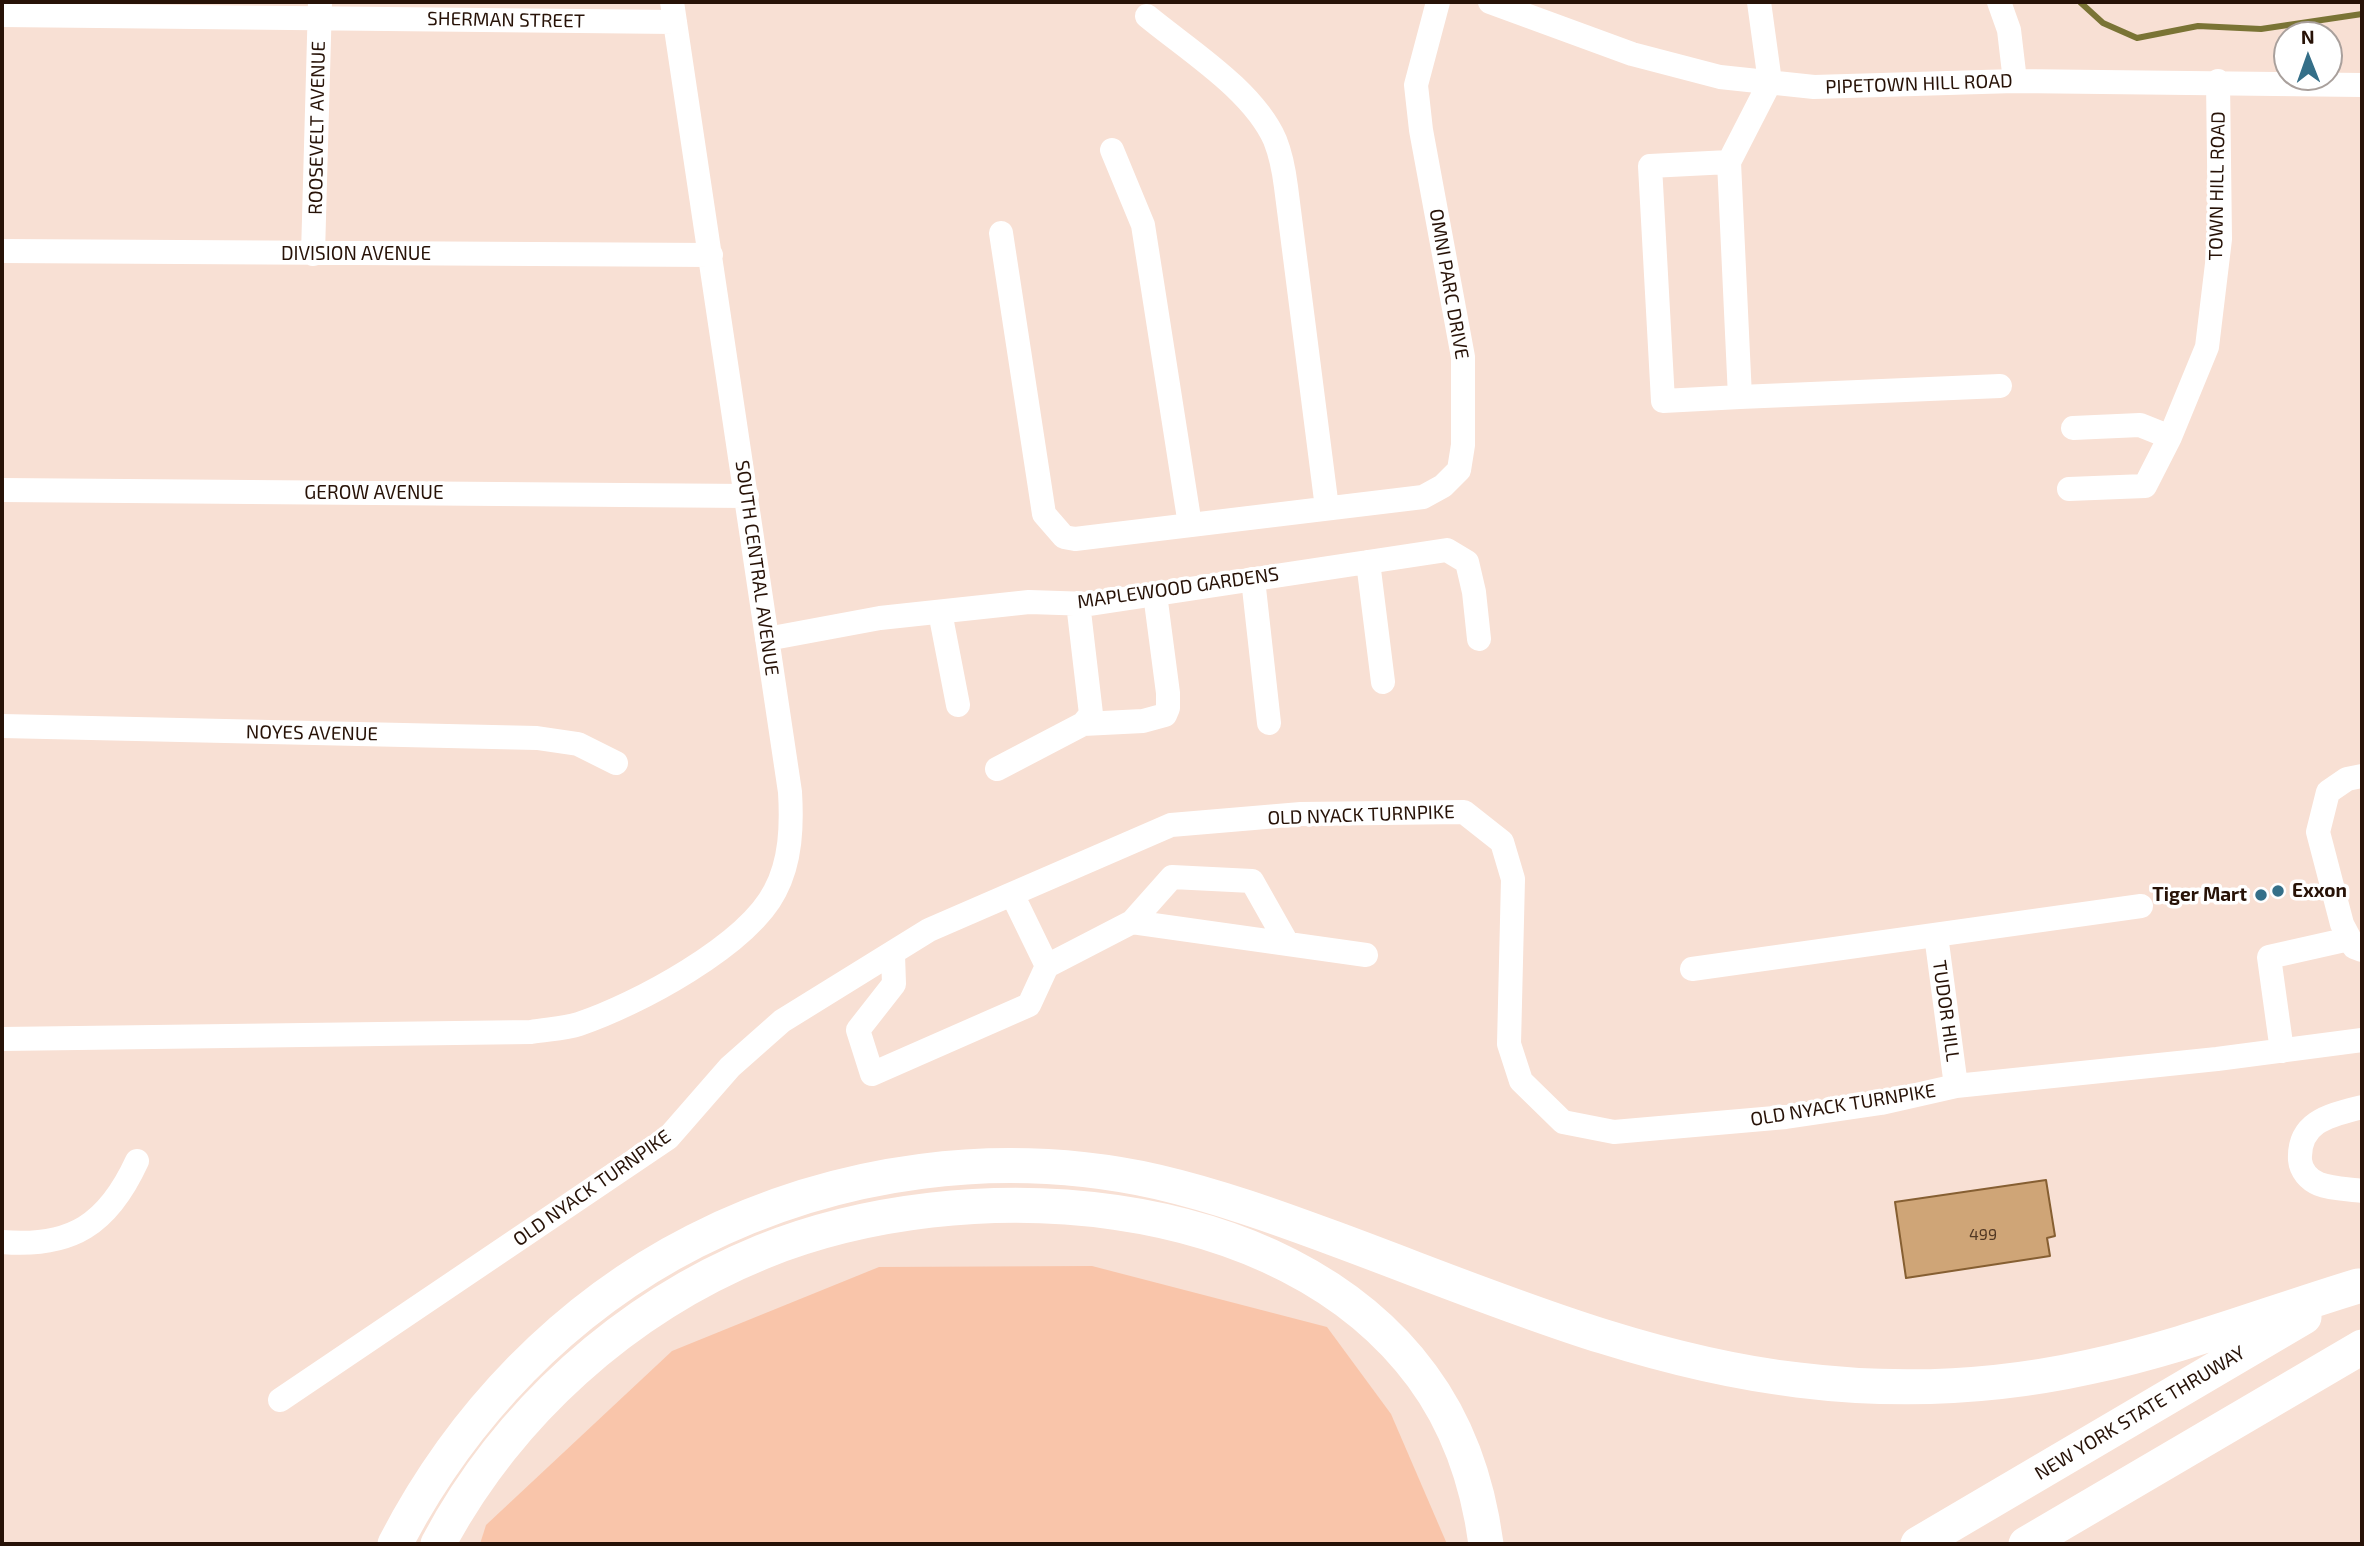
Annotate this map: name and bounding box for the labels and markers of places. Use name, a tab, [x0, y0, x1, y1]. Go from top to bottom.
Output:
place label: Exxon	[2292, 880, 2347, 902]
marker: Exxon	[2270, 883, 2286, 899]
place label: Tiger Mart	[2152, 884, 2247, 906]
marker: Tiger Mart	[2253, 887, 2269, 903]

